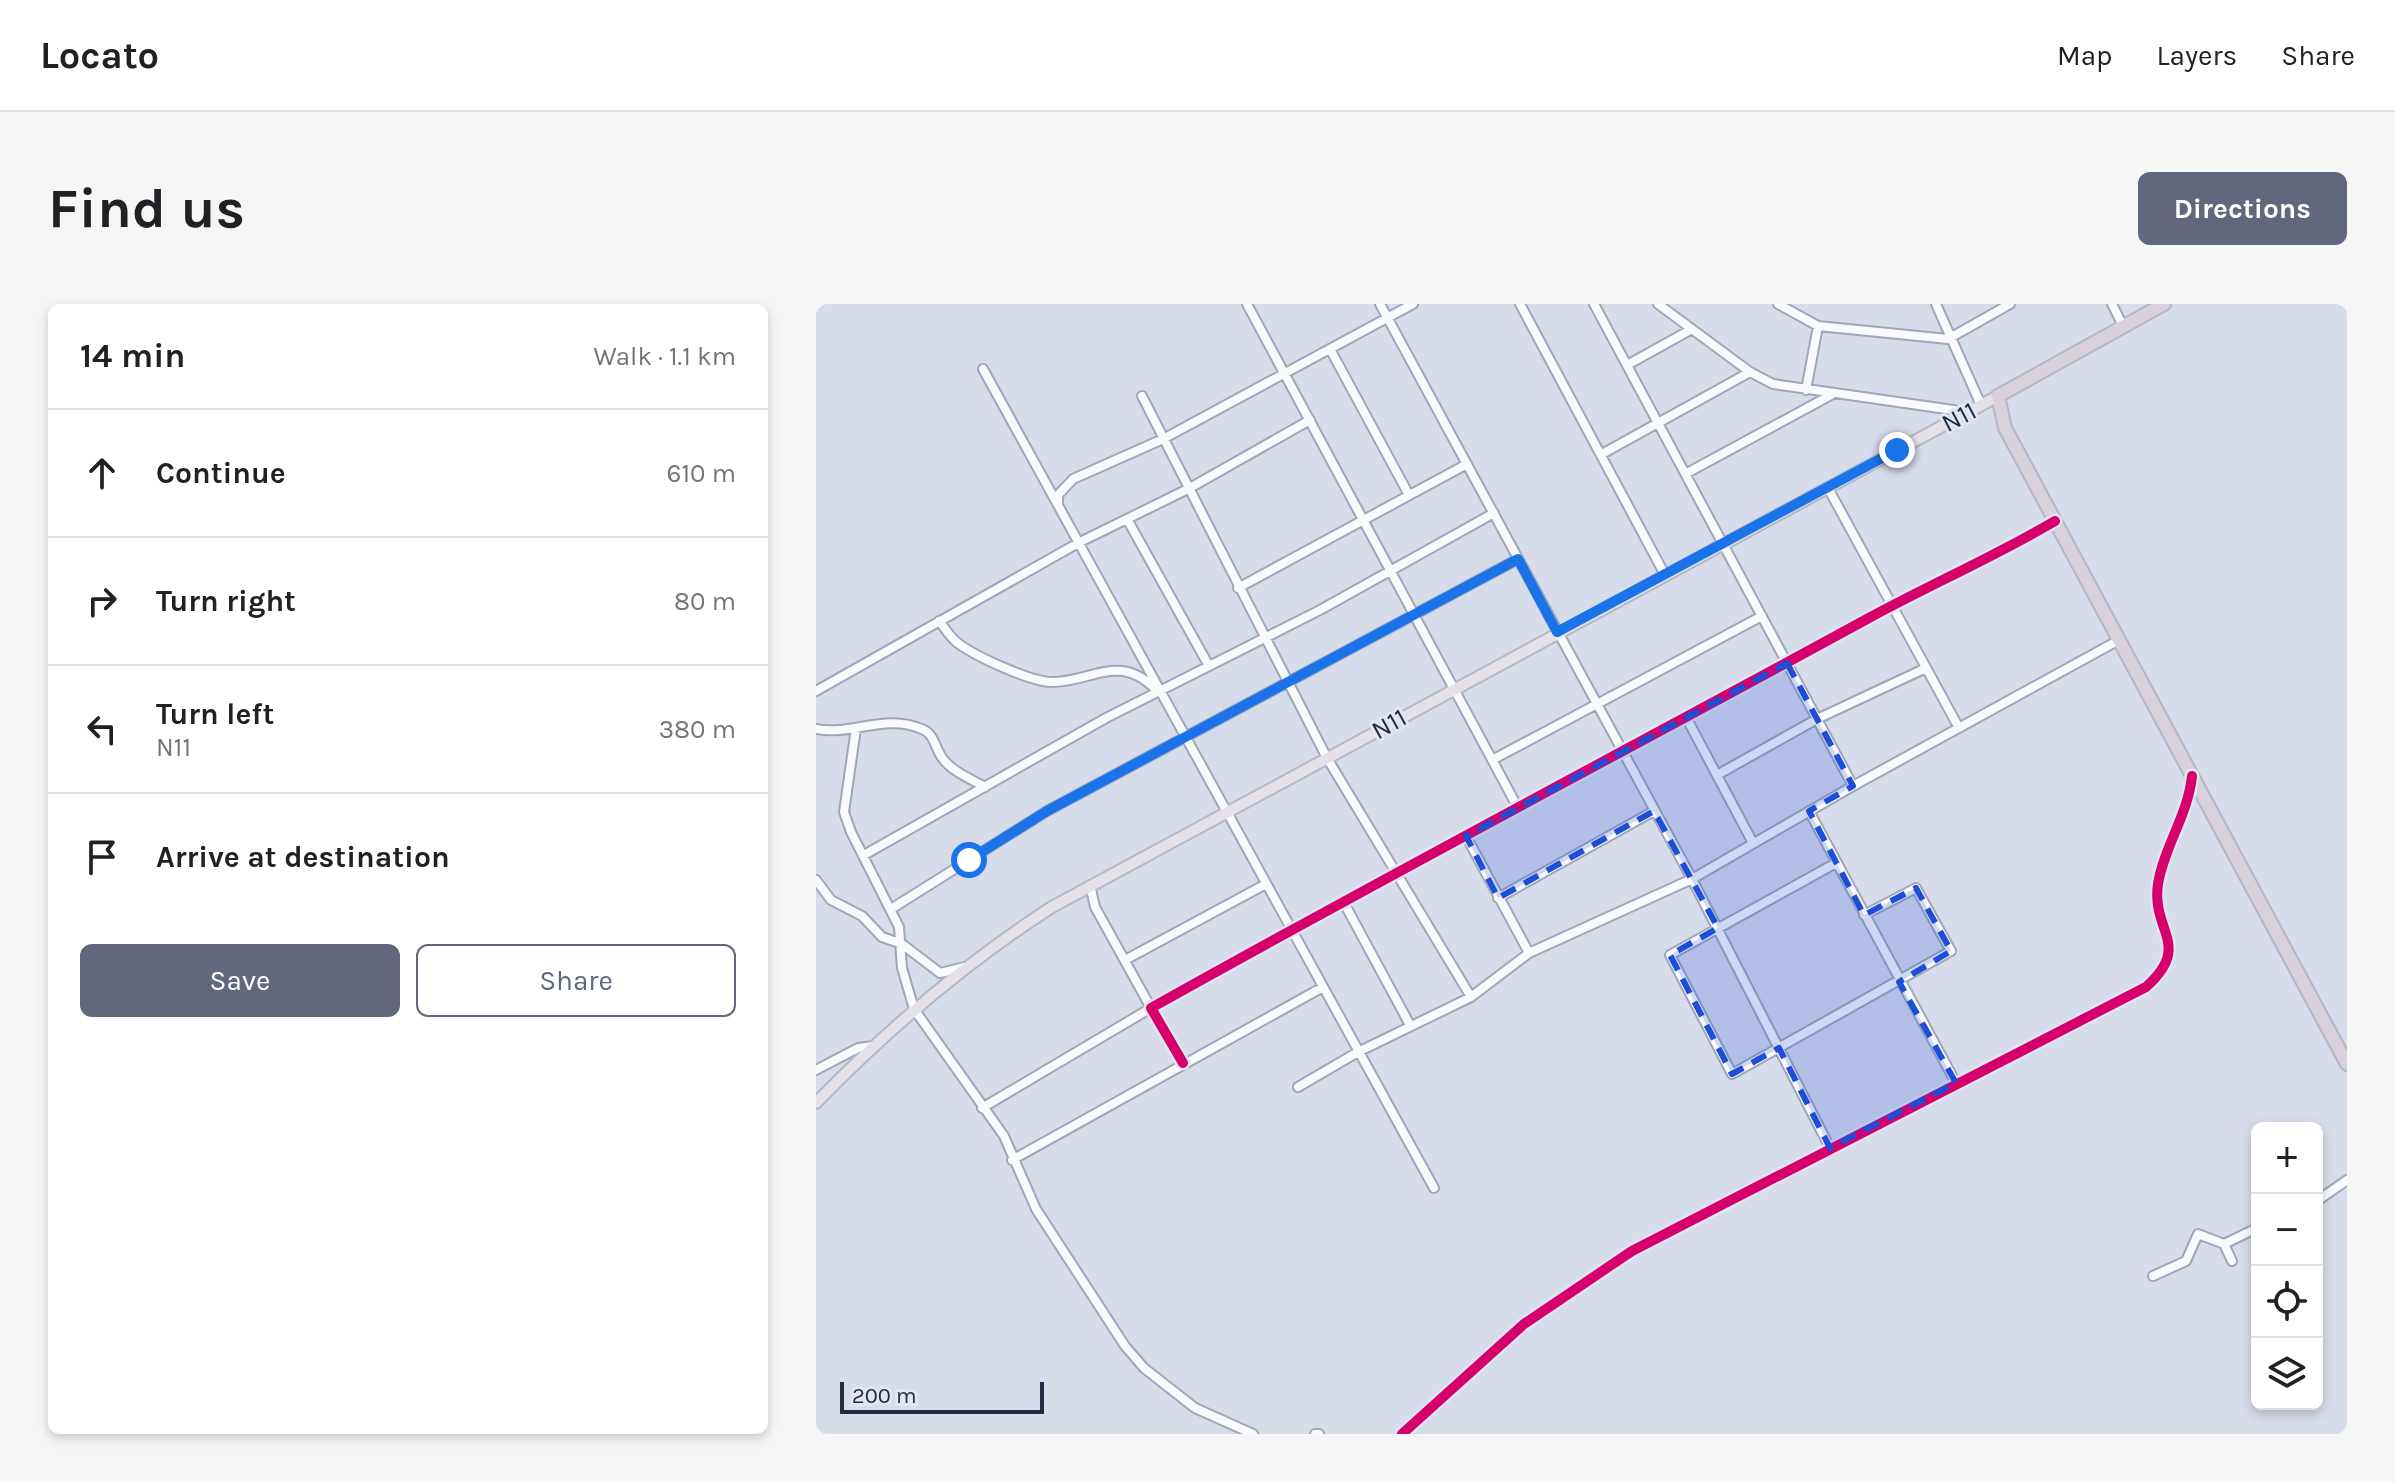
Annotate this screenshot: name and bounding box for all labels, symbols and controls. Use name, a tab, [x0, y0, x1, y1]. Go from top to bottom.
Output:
text: Locato	[40, 33, 159, 78]
text: Map	[2057, 39, 2112, 72]
text: Layers	[2156, 39, 2237, 72]
text: Share	[2281, 39, 2355, 72]
button: Directions	[2138, 172, 2347, 245]
text: Find us	[48, 176, 245, 241]
text: 14 min	[80, 336, 186, 376]
text: Walk · 1.1 km	[593, 341, 736, 372]
street label: N11	[1936, 395, 1982, 439]
route end	[1879, 432, 1915, 468]
icon: ahead	[80, 451, 124, 495]
text: Continue	[156, 455, 286, 491]
text: 610 m	[667, 458, 736, 489]
icon: right	[80, 579, 124, 623]
text: Turn right	[156, 583, 296, 619]
text: 80 m	[674, 586, 736, 617]
text: Turn left	[156, 696, 274, 732]
street label: N11	[1366, 702, 1412, 746]
icon: left	[80, 707, 124, 751]
text: 380 m	[659, 714, 736, 745]
text: N11	[156, 732, 191, 763]
icon: arrive	[80, 835, 124, 879]
text: Arrive at destination	[156, 839, 450, 875]
route start	[951, 842, 987, 878]
button: Save	[80, 944, 400, 1017]
button: Share	[416, 944, 736, 1017]
map controls	[2251, 1122, 2323, 1410]
button: +	[2251, 1122, 2323, 1194]
button: −	[2251, 1194, 2323, 1266]
button: locate	[2251, 1266, 2323, 1338]
button: layers	[2251, 1338, 2323, 1410]
scale bar	[840, 1378, 1044, 1414]
text: 200 m	[852, 1383, 917, 1409]

